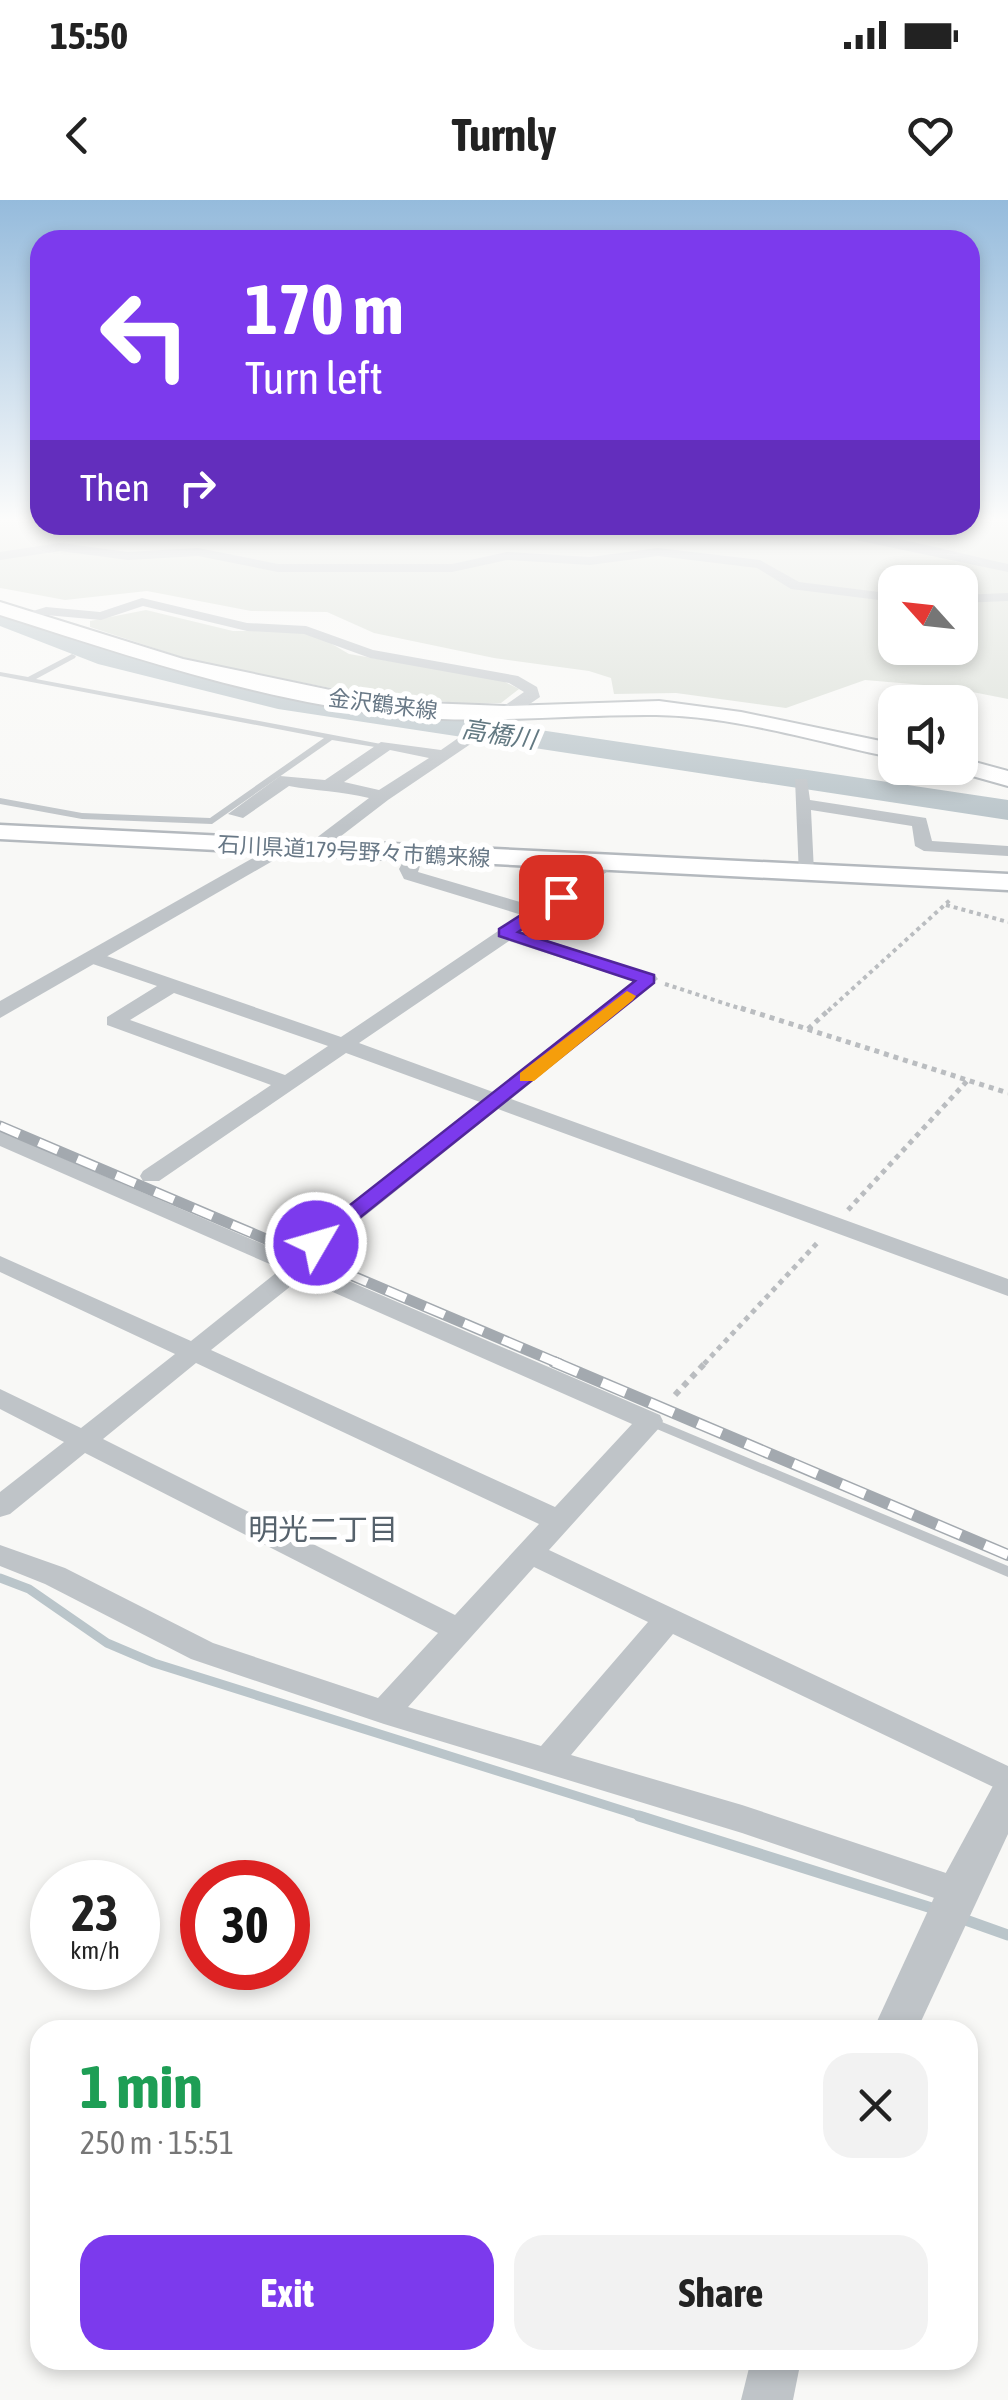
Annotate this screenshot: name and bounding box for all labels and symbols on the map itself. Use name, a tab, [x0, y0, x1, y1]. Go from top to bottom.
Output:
north arrow	[878, 565, 978, 665]
street label: 金沢鶴来線	[327, 684, 439, 724]
water label: 高橋川	[460, 714, 541, 754]
street label: 石川県道179号野々市鶴来線	[217, 831, 491, 871]
pin	[519, 855, 604, 940]
position arrow	[264, 1191, 368, 1295]
district label: 明光二丁目	[248, 1512, 398, 1546]
speed limit sign: 30	[180, 1860, 310, 1990]

